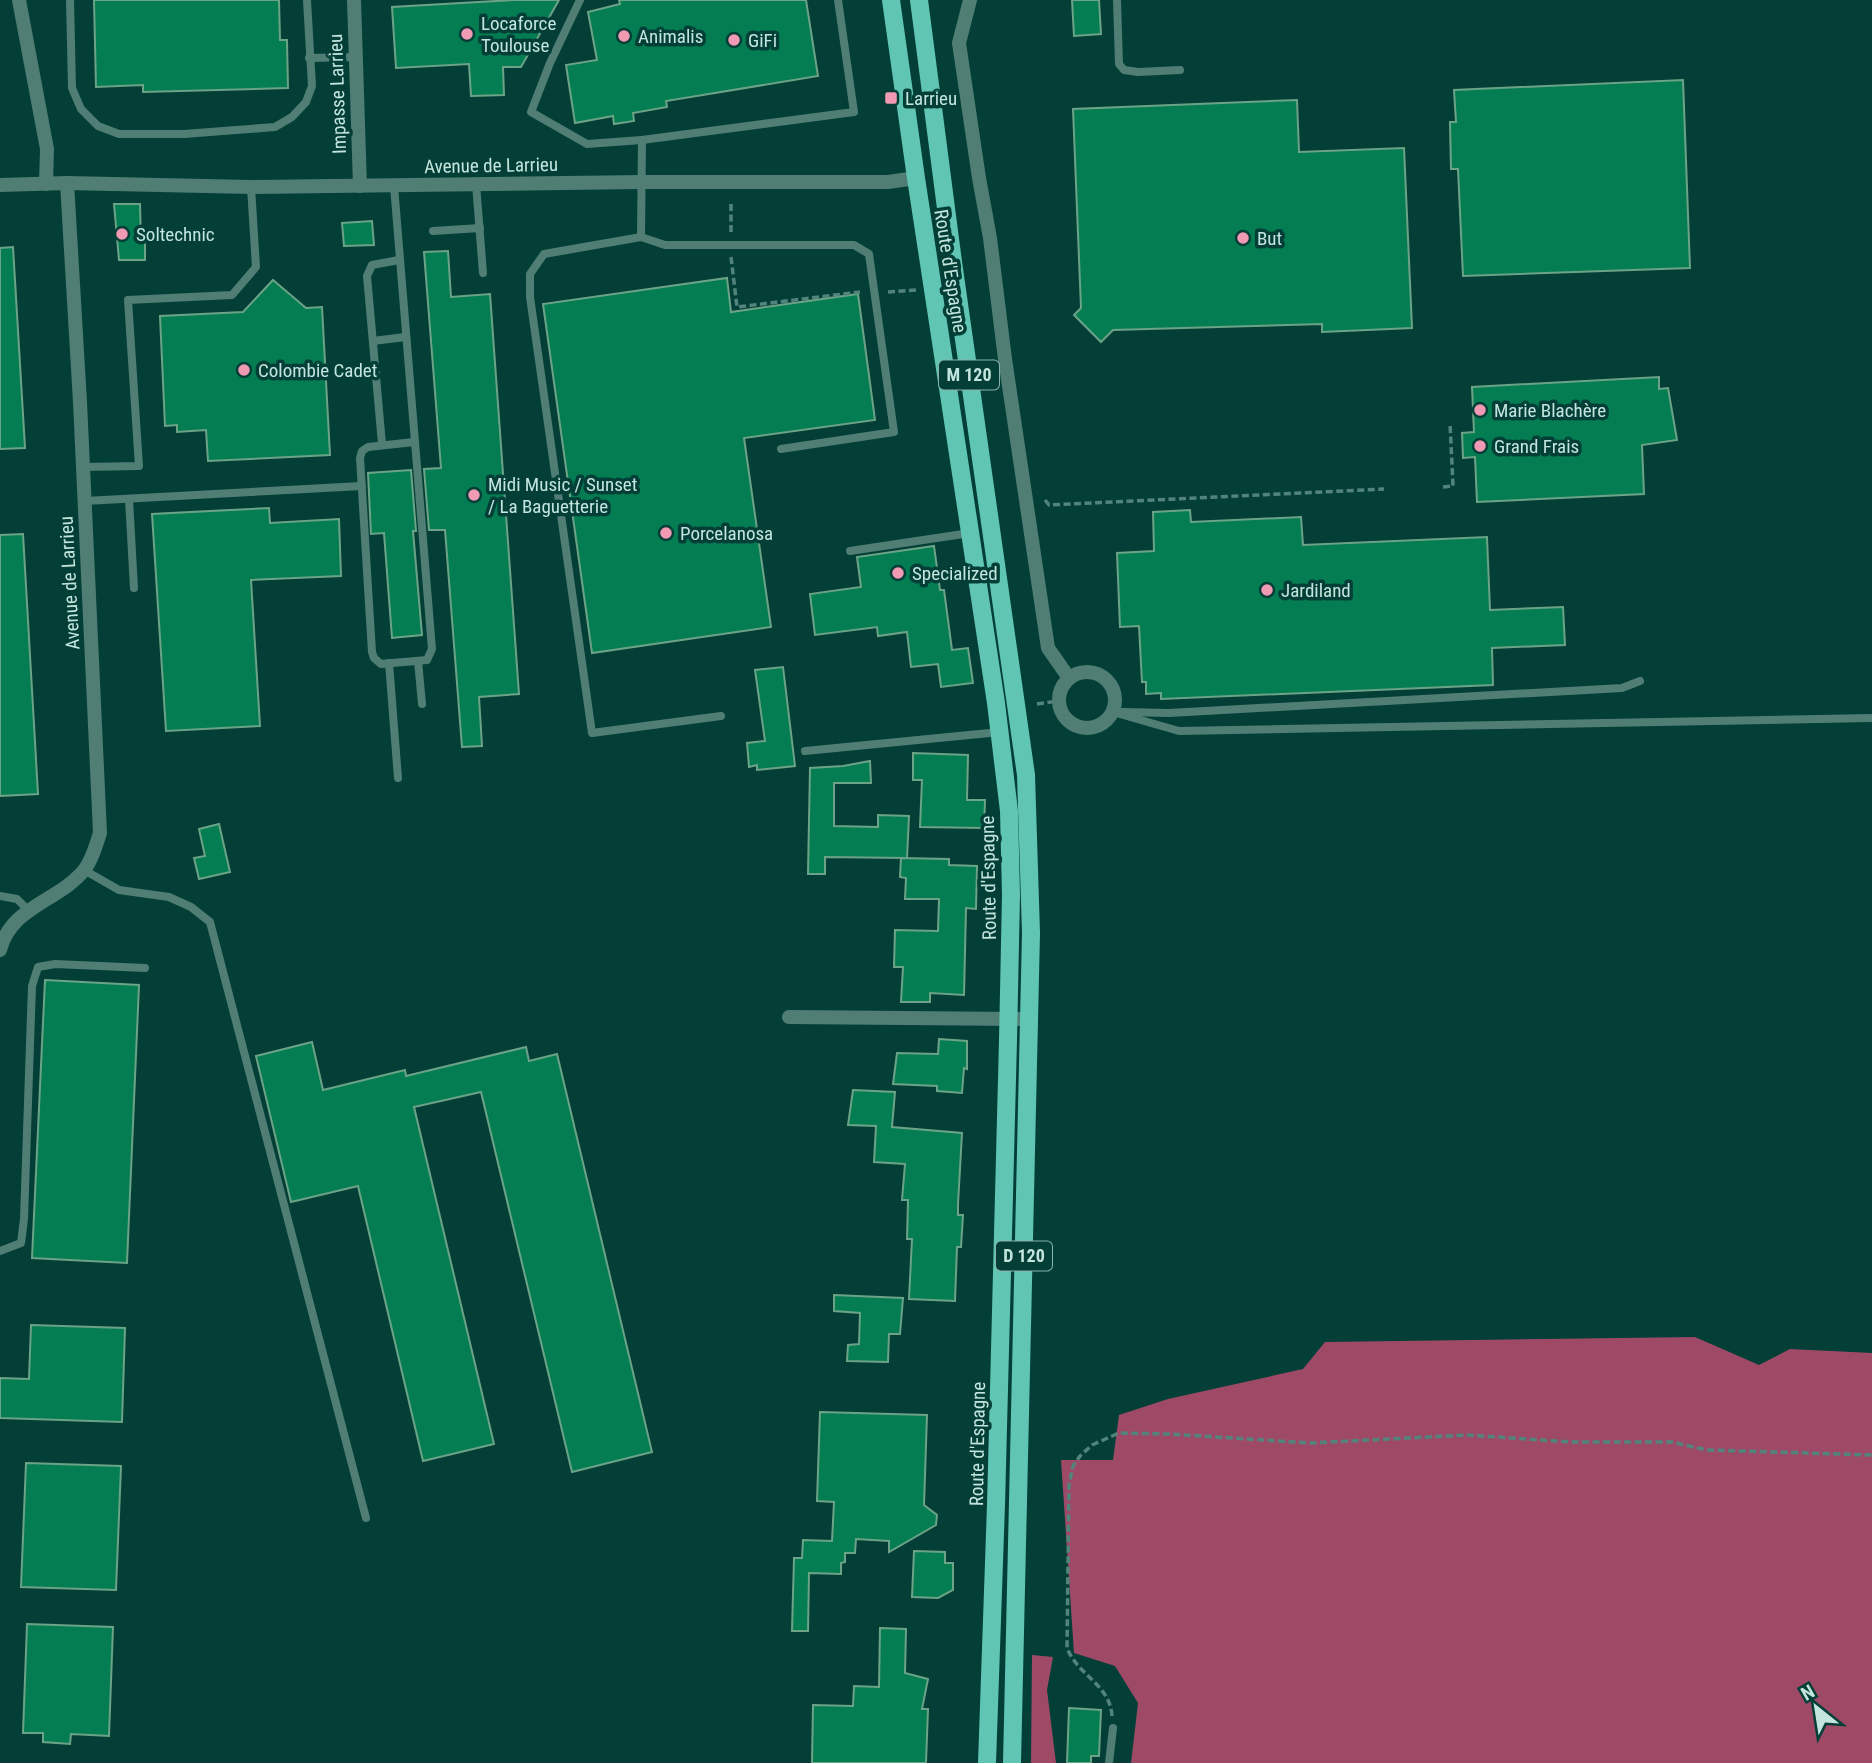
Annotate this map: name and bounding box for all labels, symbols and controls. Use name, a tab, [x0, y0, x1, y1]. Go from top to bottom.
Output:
place label: Locaforce Toulouse	[481, 12, 556, 57]
place label: Animalis	[638, 25, 703, 48]
marker: Locaforce Toulouse	[459, 26, 475, 42]
marker: Animalis	[616, 28, 632, 44]
place label: GiFi	[748, 29, 777, 52]
marker: GiFi	[726, 32, 742, 48]
street label: Impasse Larrieu	[324, 33, 351, 154]
place label: Larrieu	[905, 87, 957, 110]
marker: Larrieu	[883, 90, 899, 106]
street label: Avenue de Larrieu	[424, 153, 558, 178]
street label: Route d'Espagne	[929, 208, 972, 334]
place label: Soltechnic	[136, 223, 215, 246]
marker: Soltechnic	[114, 226, 130, 242]
place label: But	[1257, 227, 1282, 250]
marker: But	[1235, 230, 1251, 246]
place label: Colombie Cadet	[258, 359, 377, 382]
road number: M 120	[939, 360, 999, 390]
marker: Colombie Cadet	[236, 362, 252, 378]
place label: Marie Blachère	[1494, 399, 1606, 422]
marker: Marie Blachère	[1472, 402, 1488, 418]
place label: Grand Frais	[1494, 435, 1579, 458]
marker: Grand Frais	[1472, 438, 1488, 454]
place label: Midi Music / Sunset / La Baguetterie	[488, 473, 637, 518]
marker: Midi Music / Sunset / La Baguetterie	[466, 487, 482, 503]
street label: Avenue de Larrieu	[55, 516, 84, 650]
place label: Porcelanosa	[680, 522, 773, 545]
marker: Porcelanosa	[658, 525, 674, 541]
place label: Specialized	[912, 562, 998, 585]
marker: Specialized	[890, 565, 906, 581]
place label: Jardiland	[1281, 579, 1351, 602]
marker: Jardiland	[1259, 582, 1275, 598]
street label: Route d'Espagne	[976, 815, 1001, 940]
road number: D 120	[996, 1241, 1052, 1270]
street label: Route d'Espagne	[965, 1381, 990, 1506]
north arrow	[1781, 1672, 1851, 1742]
text: N	[1797, 1680, 1819, 1706]

